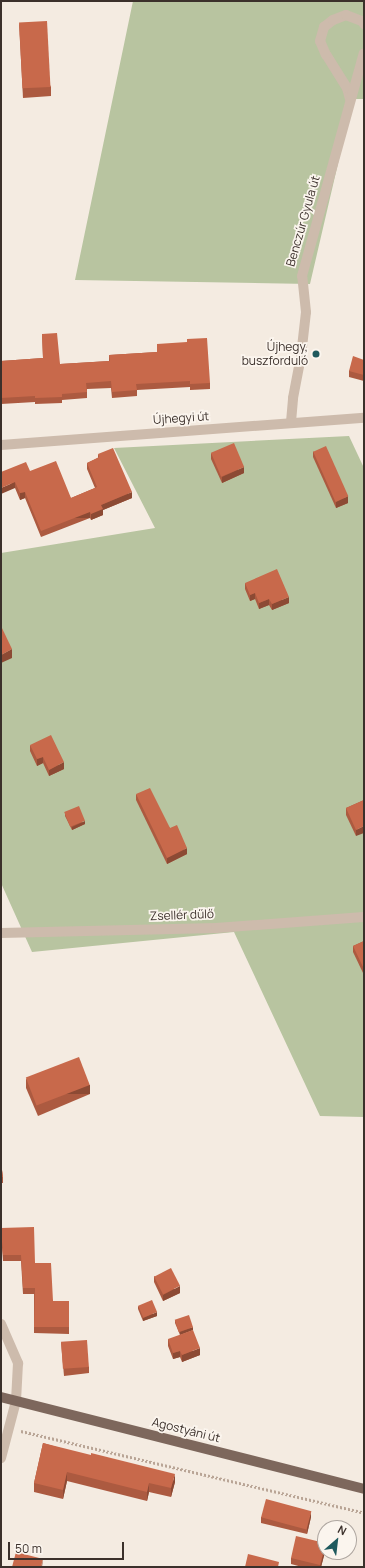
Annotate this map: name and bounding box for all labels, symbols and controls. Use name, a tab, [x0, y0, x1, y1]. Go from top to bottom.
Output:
street label: Benczúr Gyula út	[283, 174, 323, 268]
place label: Újhegy, buszforduló	[242, 340, 308, 368]
marker: Újhegy, buszforduló	[311, 349, 321, 359]
street label: Újhegyi út	[152, 409, 210, 427]
street label: Zsellér dűlő	[150, 907, 214, 923]
street label: Agostyáni út	[150, 1415, 222, 1445]
north arrow	[317, 1520, 357, 1560]
text: N	[335, 1521, 349, 1538]
scale bar	[10, 1534, 126, 1560]
text: 50 m	[15, 1540, 42, 1557]

